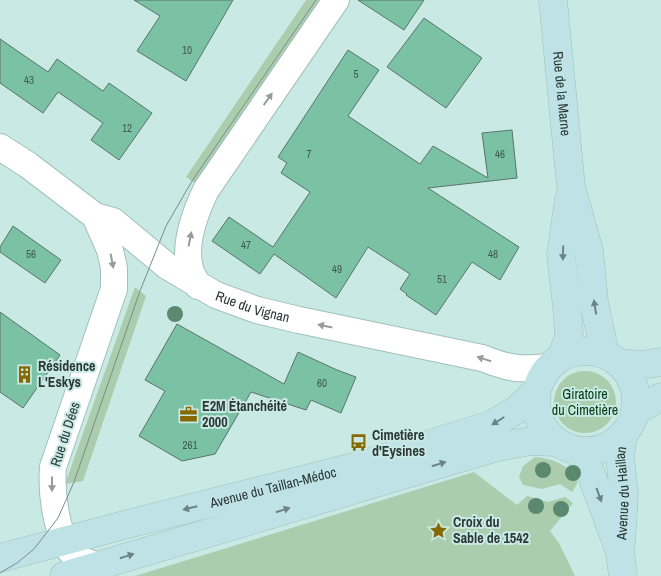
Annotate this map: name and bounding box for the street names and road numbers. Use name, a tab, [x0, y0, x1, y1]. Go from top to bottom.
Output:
street label: Rue de la Marne	[549, 50, 575, 137]
street label: Rue du Vignan	[213, 287, 291, 326]
street label: Rue du Dées	[46, 399, 84, 469]
street label: Avenue du Haillan	[611, 445, 633, 541]
street label: Avenue du Taillan-Médoc	[207, 463, 338, 512]

